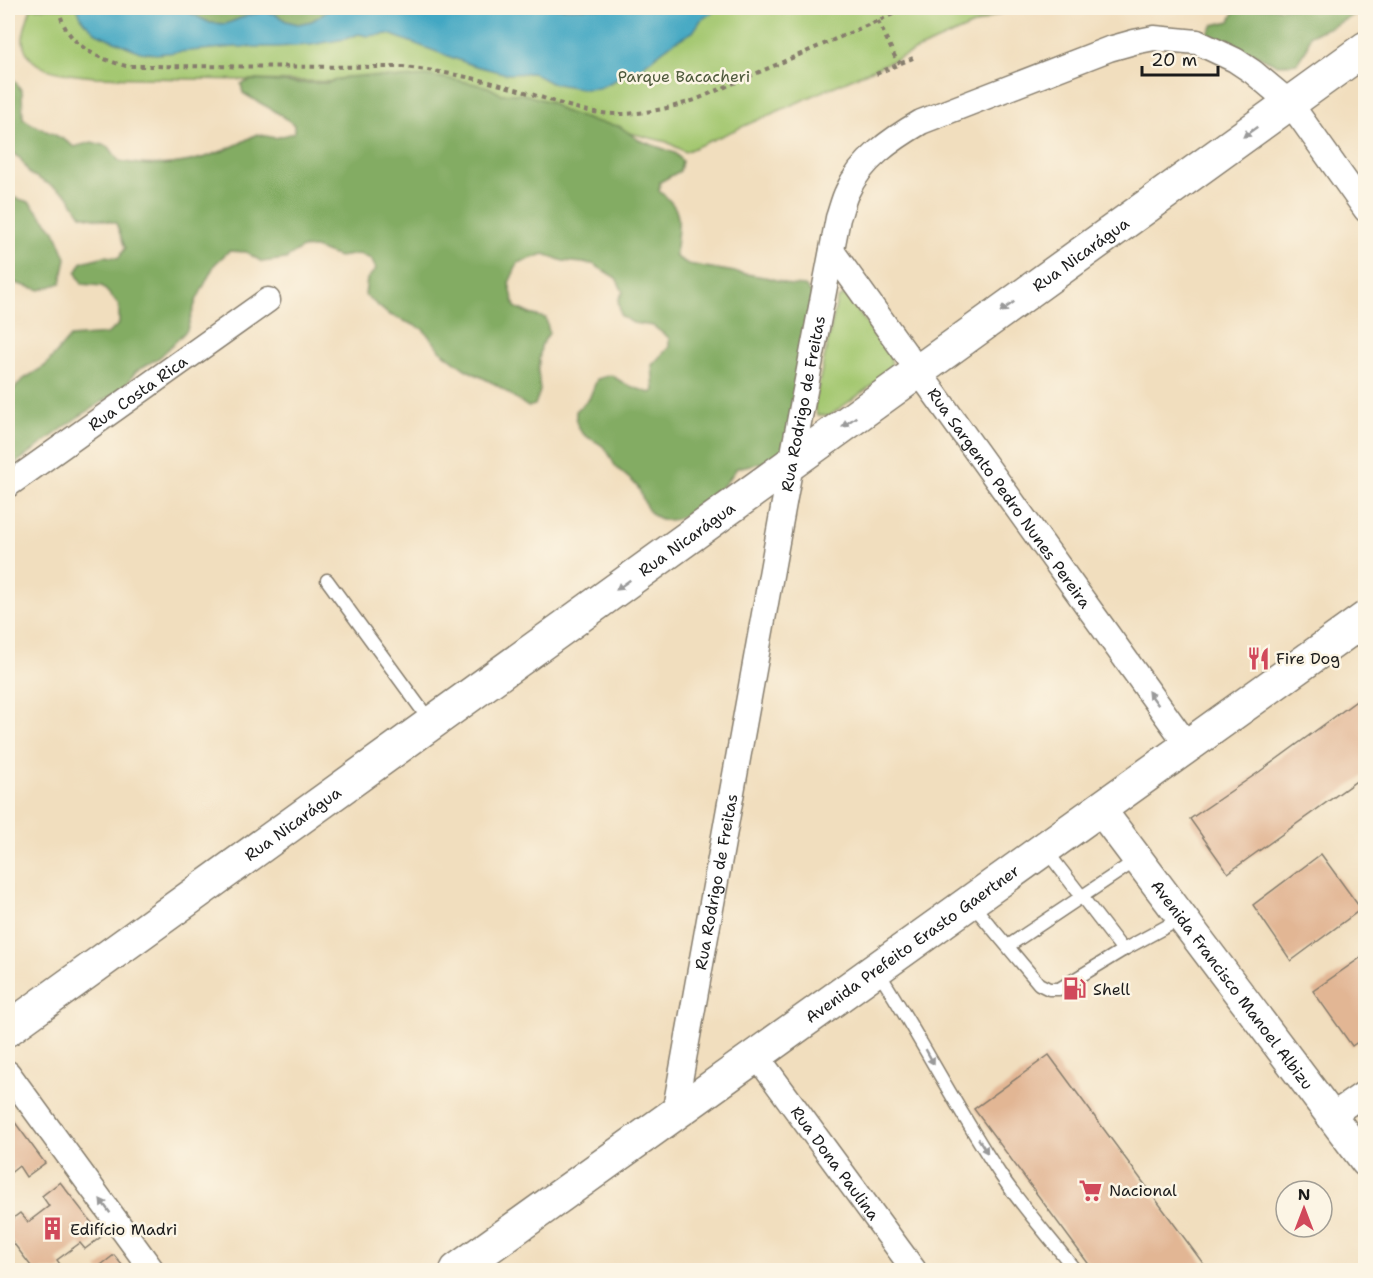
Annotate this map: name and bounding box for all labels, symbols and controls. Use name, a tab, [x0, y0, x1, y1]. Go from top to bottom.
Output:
scale bar	[1142, 39, 1218, 77]
text: 20 m	[1151, 48, 1197, 72]
park label: Parque Bacacheri	[618, 66, 750, 87]
one-way arrow	[1242, 125, 1257, 137]
street label: Rua Nicarágua	[1028, 213, 1133, 297]
one-way arrow	[999, 301, 1015, 313]
street label: Rua Rodrigo de Freitas	[776, 314, 830, 493]
street label: Rua Costa Rica	[84, 351, 192, 436]
street label: Rua Sargento Pedro Nunes Pereira	[923, 384, 1095, 612]
one-way arrow	[841, 416, 857, 428]
street label: Rua Nicarágua	[634, 497, 739, 581]
one-way arrow	[615, 579, 631, 591]
restaurant icon: Fire Dog	[1245, 645, 1271, 671]
place label: Fire Dog	[1276, 648, 1340, 669]
one-way arrow	[1148, 691, 1160, 706]
street label: Rua Nicarágua	[240, 782, 345, 866]
street label: Rua Rodrigo de Freitas	[690, 792, 742, 972]
street label: Avenida Prefeito Erasto Gaertner	[801, 860, 1023, 1028]
street label: Avenida Francisco Manoel Albizu	[1146, 876, 1318, 1094]
fuel station icon: Shell	[1062, 976, 1088, 1002]
place label: Shell	[1093, 979, 1130, 1000]
one-way arrow	[925, 1049, 935, 1066]
street label: Rua Dona Paulina	[786, 1102, 884, 1225]
one-way arrow	[978, 1138, 989, 1154]
supermarket icon: Nacional	[1078, 1177, 1104, 1203]
north arrow	[1274, 1179, 1334, 1239]
place label: Nacional	[1109, 1180, 1177, 1201]
text: N	[1298, 1184, 1310, 1205]
one-way arrow	[99, 1199, 111, 1215]
building icon: Edifício Madri	[39, 1216, 65, 1242]
place label: Edifício Madri	[70, 1219, 177, 1240]

